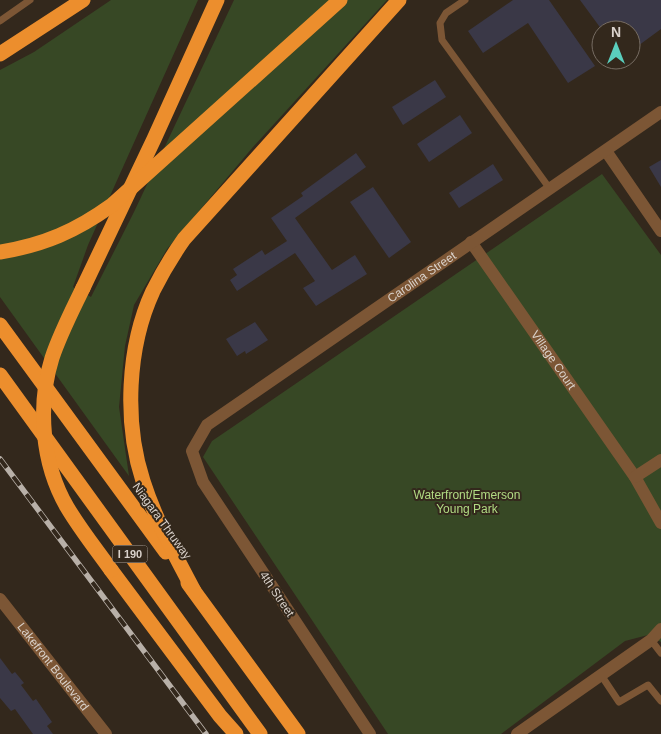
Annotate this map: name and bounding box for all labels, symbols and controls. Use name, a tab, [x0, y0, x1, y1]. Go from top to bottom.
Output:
north arrow	[591, 20, 641, 70]
text: N	[611, 24, 621, 40]
street label: Carolina Street	[385, 248, 459, 306]
street label: Village Court	[528, 328, 579, 393]
street label: Niagara Thruway	[130, 480, 194, 562]
park label: Waterfront/Emerson Young Park	[414, 488, 520, 516]
road number: I 190	[112, 546, 148, 562]
street label: 4th Street	[257, 569, 298, 620]
street label: Lakefront Boulevard	[14, 620, 92, 713]

